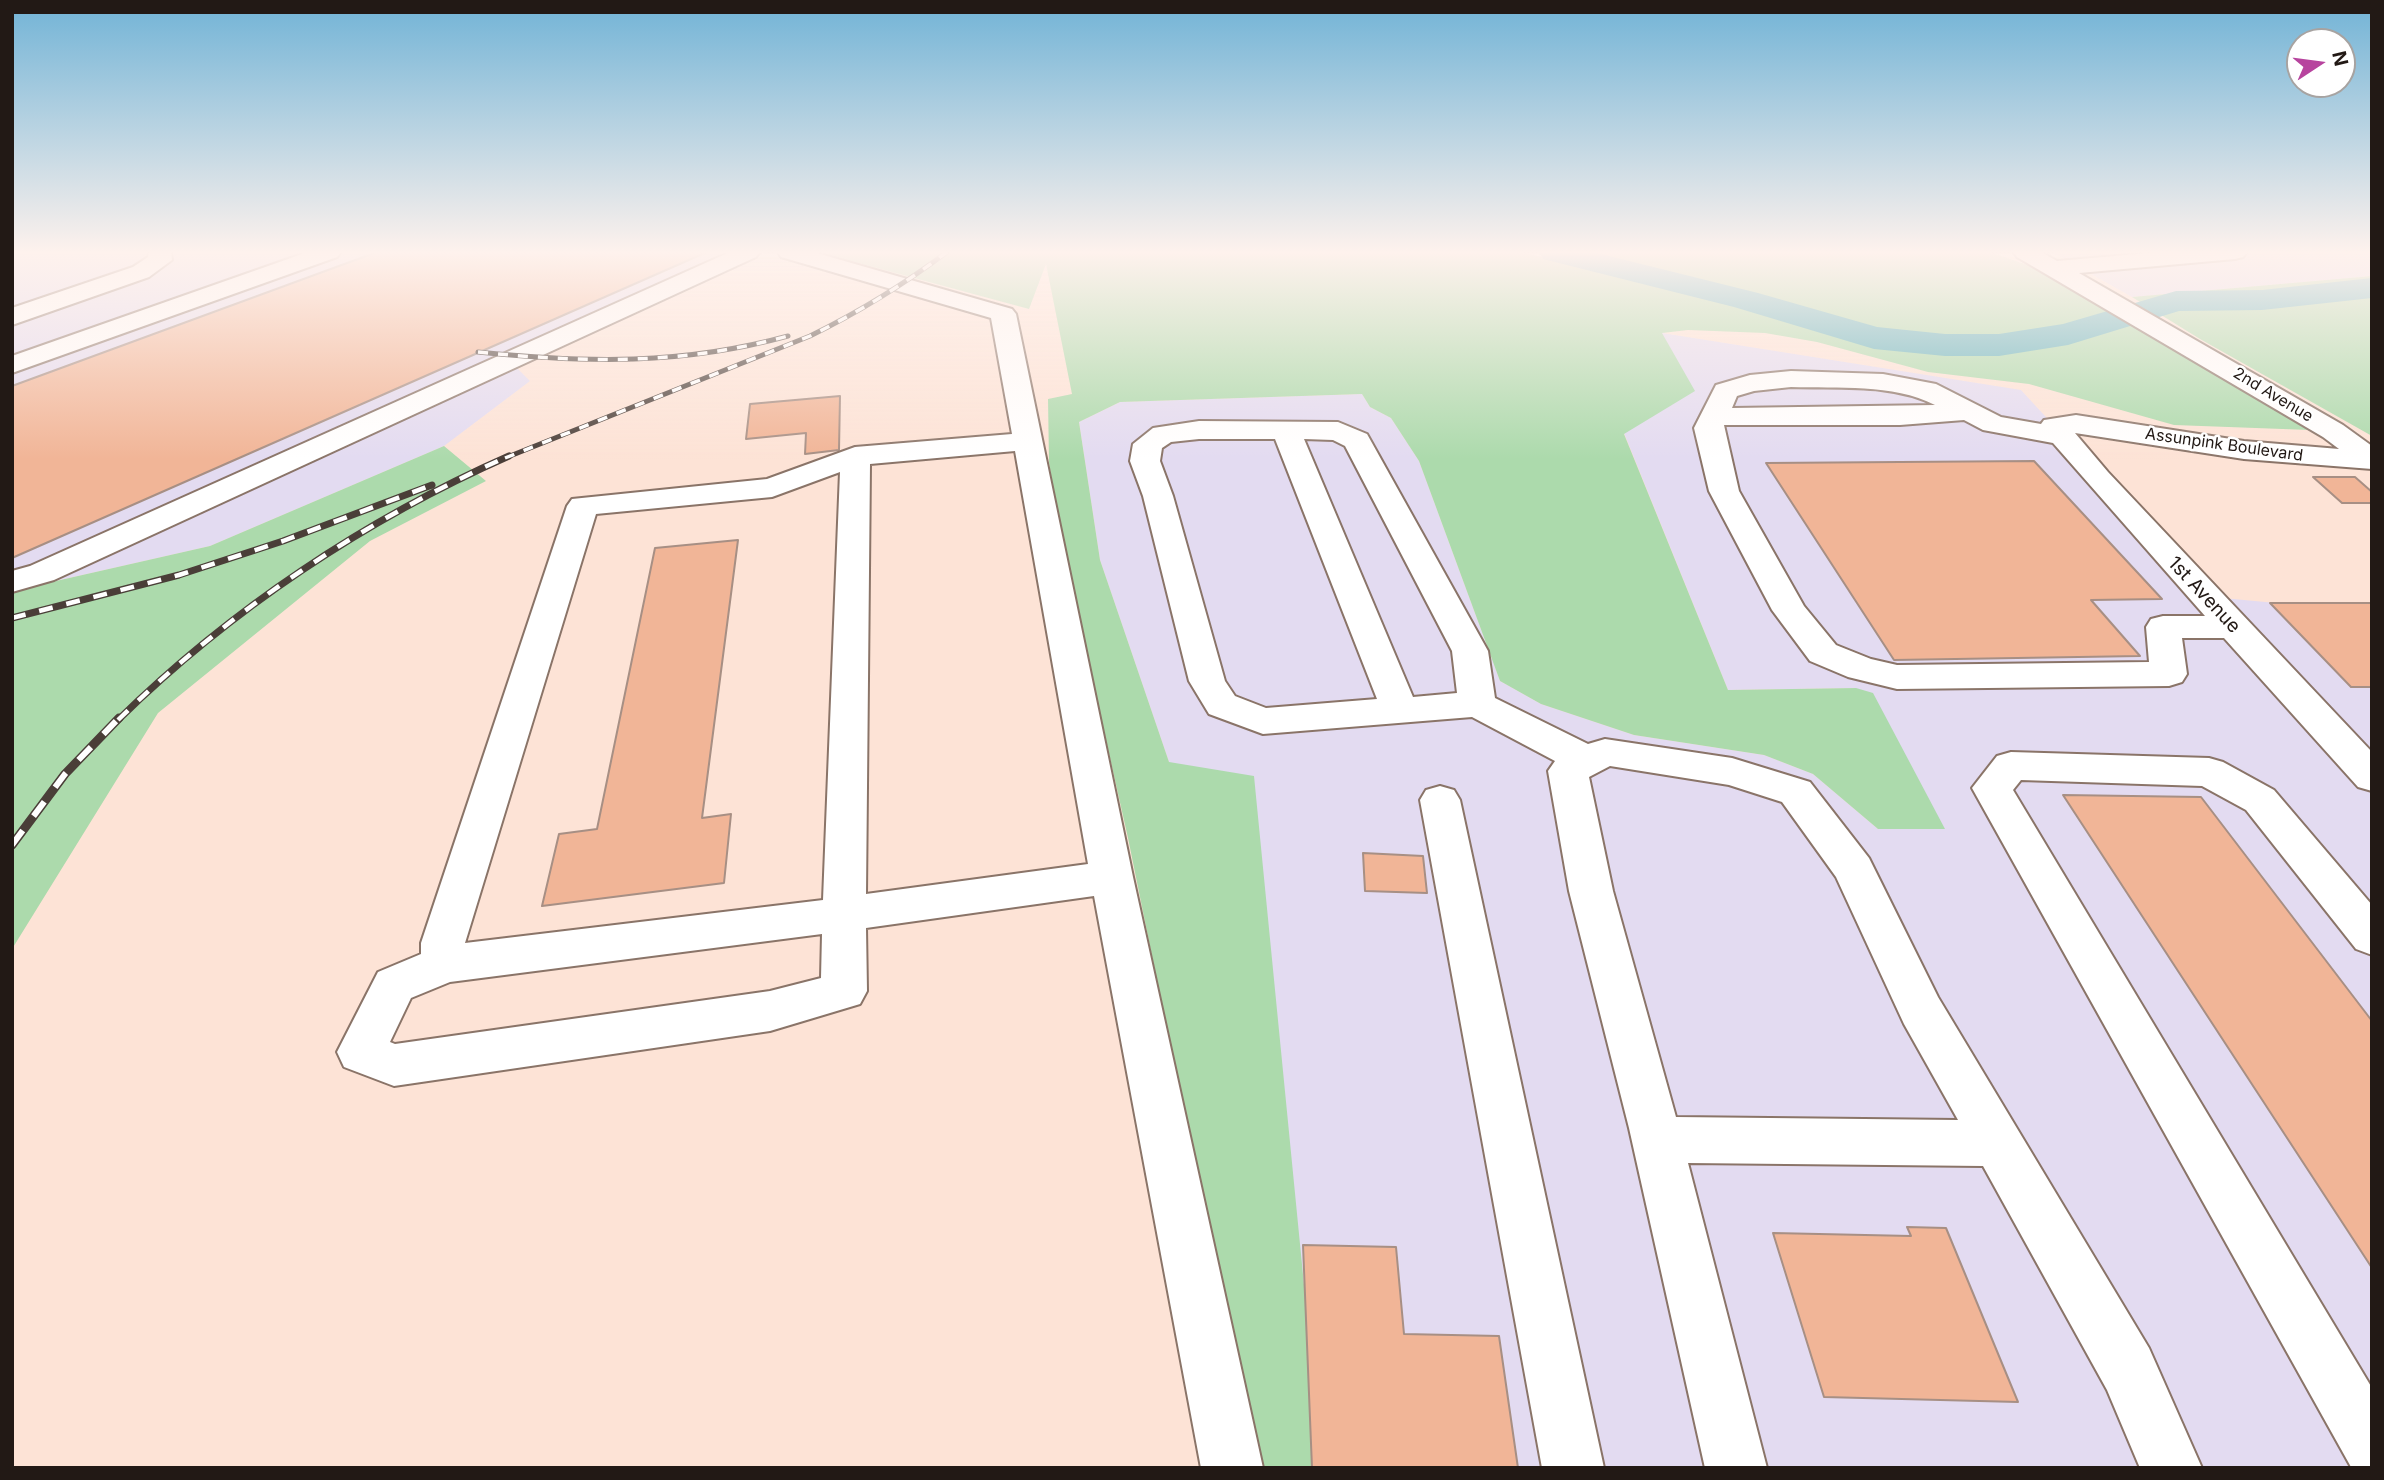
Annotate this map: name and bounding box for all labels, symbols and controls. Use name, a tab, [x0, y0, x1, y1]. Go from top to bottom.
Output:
north arrow	[2286, 28, 2356, 98]
text: N	[2327, 49, 2353, 68]
street label: 2nd Avenue	[2230, 364, 2316, 426]
street label: Assunpink Boulevard	[2144, 424, 2304, 466]
street label: 1st Avenue	[2163, 552, 2245, 638]

